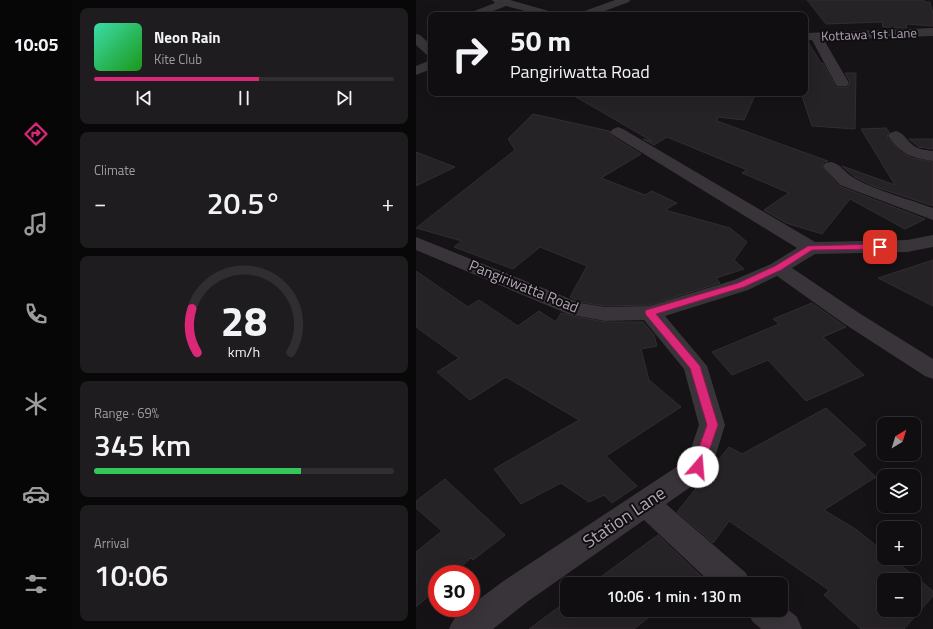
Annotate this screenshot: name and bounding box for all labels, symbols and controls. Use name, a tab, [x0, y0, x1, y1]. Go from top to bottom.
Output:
text: 50 m	[510, 19, 571, 62]
street label: Kottawa 1st Lane	[821, 22, 917, 46]
text: Neon Rain	[154, 26, 221, 49]
icon: right	[444, 28, 496, 80]
text: 10:05	[14, 31, 58, 58]
text: Kite Club	[154, 49, 202, 69]
text: Pangiriwatta Road	[510, 58, 650, 85]
icon: previous	[133, 87, 155, 109]
icon: pause	[233, 87, 255, 109]
icon: next	[333, 87, 355, 109]
icon: directions	[22, 120, 50, 148]
text: Climate	[94, 160, 135, 180]
text: 20.5°	[207, 180, 281, 226]
text: −	[94, 186, 106, 220]
text: +	[382, 186, 394, 220]
icon: music	[22, 210, 50, 238]
pin	[863, 230, 897, 264]
icon: arrive	[869, 236, 891, 258]
street label: Pangiriwatta Road	[466, 254, 582, 318]
text: 28	[221, 288, 267, 351]
icon: phone	[22, 300, 50, 328]
text: km/h	[228, 340, 260, 362]
icon: climate	[22, 390, 50, 418]
text: Range · 69%	[94, 403, 159, 423]
north arrow	[877, 417, 921, 461]
map controls	[877, 417, 921, 617]
text: 345 km	[94, 422, 191, 468]
position arrow	[677, 446, 719, 488]
button: layers	[877, 469, 921, 513]
street label: Station Lane	[577, 479, 671, 555]
icon: car	[22, 480, 50, 508]
button: +	[877, 521, 921, 565]
text: Arrival	[94, 533, 129, 553]
text: 10:06	[94, 552, 168, 598]
speed limit sign: 30	[428, 565, 480, 617]
icon: filters	[22, 570, 50, 598]
button: −	[877, 573, 921, 617]
text: 10:06 · 1 min · 130 m	[607, 585, 741, 608]

